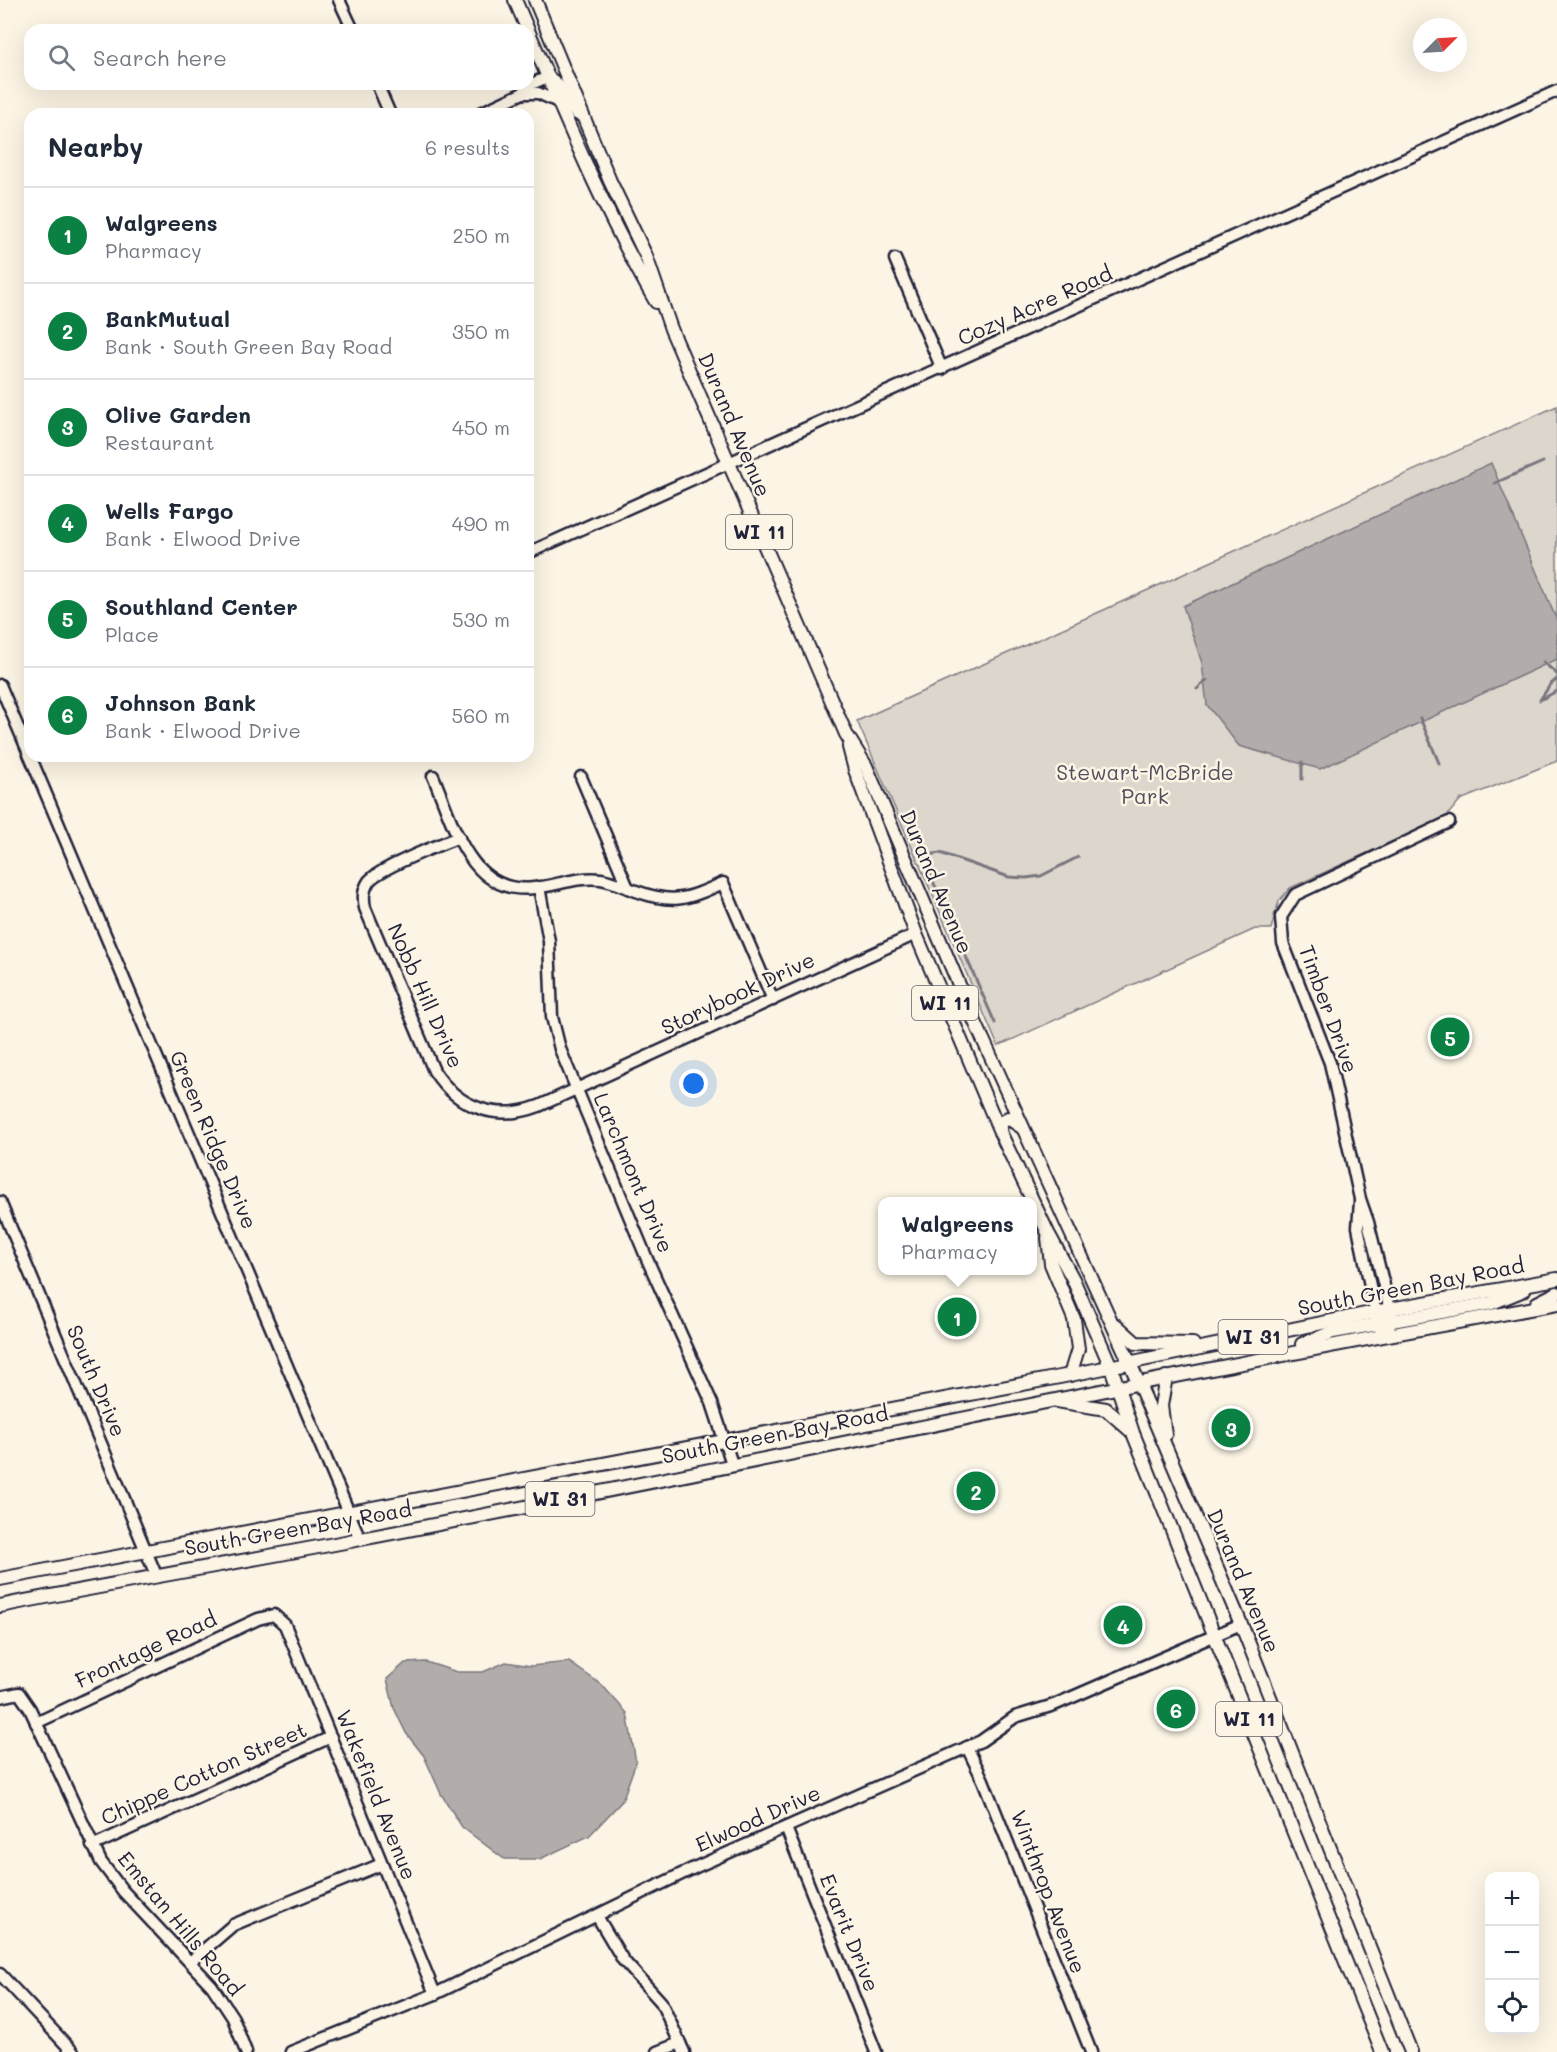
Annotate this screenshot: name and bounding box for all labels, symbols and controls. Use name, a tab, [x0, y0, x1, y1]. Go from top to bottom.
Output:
north arrow	[1413, 18, 1467, 72]
search box	[24, 24, 534, 90]
icon: search	[45, 41, 78, 74]
text: Search here	[93, 43, 227, 72]
text: Nearby	[48, 130, 143, 164]
text: 6 results	[425, 134, 510, 160]
text: Walgreens	[105, 208, 218, 237]
text: 1	[63, 222, 72, 248]
text: 250 m	[453, 222, 510, 248]
text: Pharmacy	[105, 237, 202, 263]
street label: Cozy Acre Road	[953, 258, 1116, 351]
text: BankMutual	[105, 304, 230, 333]
text: 2	[62, 318, 73, 344]
text: 350 m	[452, 318, 510, 344]
text: Bank · South Green Bay Road	[105, 333, 392, 359]
street label: Durand Avenue	[693, 348, 778, 501]
text: Olive Garden	[105, 400, 251, 429]
text: 3	[62, 414, 74, 440]
text: 450 m	[452, 414, 510, 440]
text: Restaurant	[105, 429, 215, 455]
text: Wells Fargo	[105, 496, 233, 525]
text: 4	[61, 510, 74, 536]
text: 490 m	[452, 510, 510, 536]
road number: WI 11	[726, 515, 792, 549]
text: Bank · Elwood Drive	[105, 525, 301, 551]
text: Southland Center	[105, 592, 298, 621]
text: 5	[62, 606, 73, 632]
text: 530 m	[452, 606, 510, 632]
text: Place	[105, 621, 159, 647]
text: Johnson Bank	[105, 688, 256, 717]
text: 6	[61, 702, 74, 728]
text: 560 m	[452, 702, 510, 728]
text: Bank · Elwood Drive	[105, 717, 301, 743]
park label: Stewart-McBride Park	[1056, 758, 1234, 809]
street label: Durand Avenue	[895, 805, 980, 958]
street label: Nobb Hill Drive	[382, 919, 470, 1072]
street label: Timber Drive	[1294, 941, 1365, 1076]
street label: Storybook Drive	[656, 945, 819, 1040]
road number: WI 11	[912, 986, 978, 1020]
pin: 5	[1430, 1014, 1470, 1060]
street label: Green Ridge Drive	[165, 1046, 264, 1233]
your location	[679, 1069, 708, 1098]
street label: Larchmont Drive	[589, 1088, 680, 1256]
popup	[878, 1197, 1037, 1275]
text: Walgreens	[901, 1209, 1014, 1238]
text: Pharmacy	[901, 1238, 998, 1264]
street label: South Green Bay Road	[1295, 1250, 1526, 1321]
pin: 1	[938, 1294, 976, 1340]
street label: South Drive	[62, 1320, 133, 1440]
road number: WI 31	[1218, 1320, 1288, 1354]
street label: South Green Bay Road	[659, 1398, 890, 1469]
pin: 3	[1212, 1406, 1250, 1450]
pin: 2	[956, 1468, 996, 1514]
road number: WI 31	[526, 1482, 594, 1516]
street label: South Green Bay Road	[182, 1494, 413, 1561]
street label: Durand Avenue	[1202, 1504, 1287, 1657]
pin: 4	[1104, 1602, 1142, 1648]
street label: Frontage Road	[70, 1604, 220, 1693]
pin: 6	[1156, 1686, 1196, 1732]
road number: WI 11	[1216, 1702, 1282, 1736]
street label: Wakefield Avenue	[331, 1705, 424, 1884]
street label: Chippe Cotton Street	[96, 1715, 311, 1830]
street label: Elwood Drive	[691, 1778, 824, 1857]
street label: Winthrop Avenue	[1006, 1806, 1093, 1977]
street label: Emstan Hills Road	[113, 1845, 250, 2001]
street label: Evarit Drive	[815, 1870, 886, 1995]
map controls	[1485, 1872, 1539, 2034]
button: +	[1485, 1872, 1539, 1926]
button: −	[1485, 1926, 1539, 1980]
button: locate	[1485, 1980, 1539, 2034]

